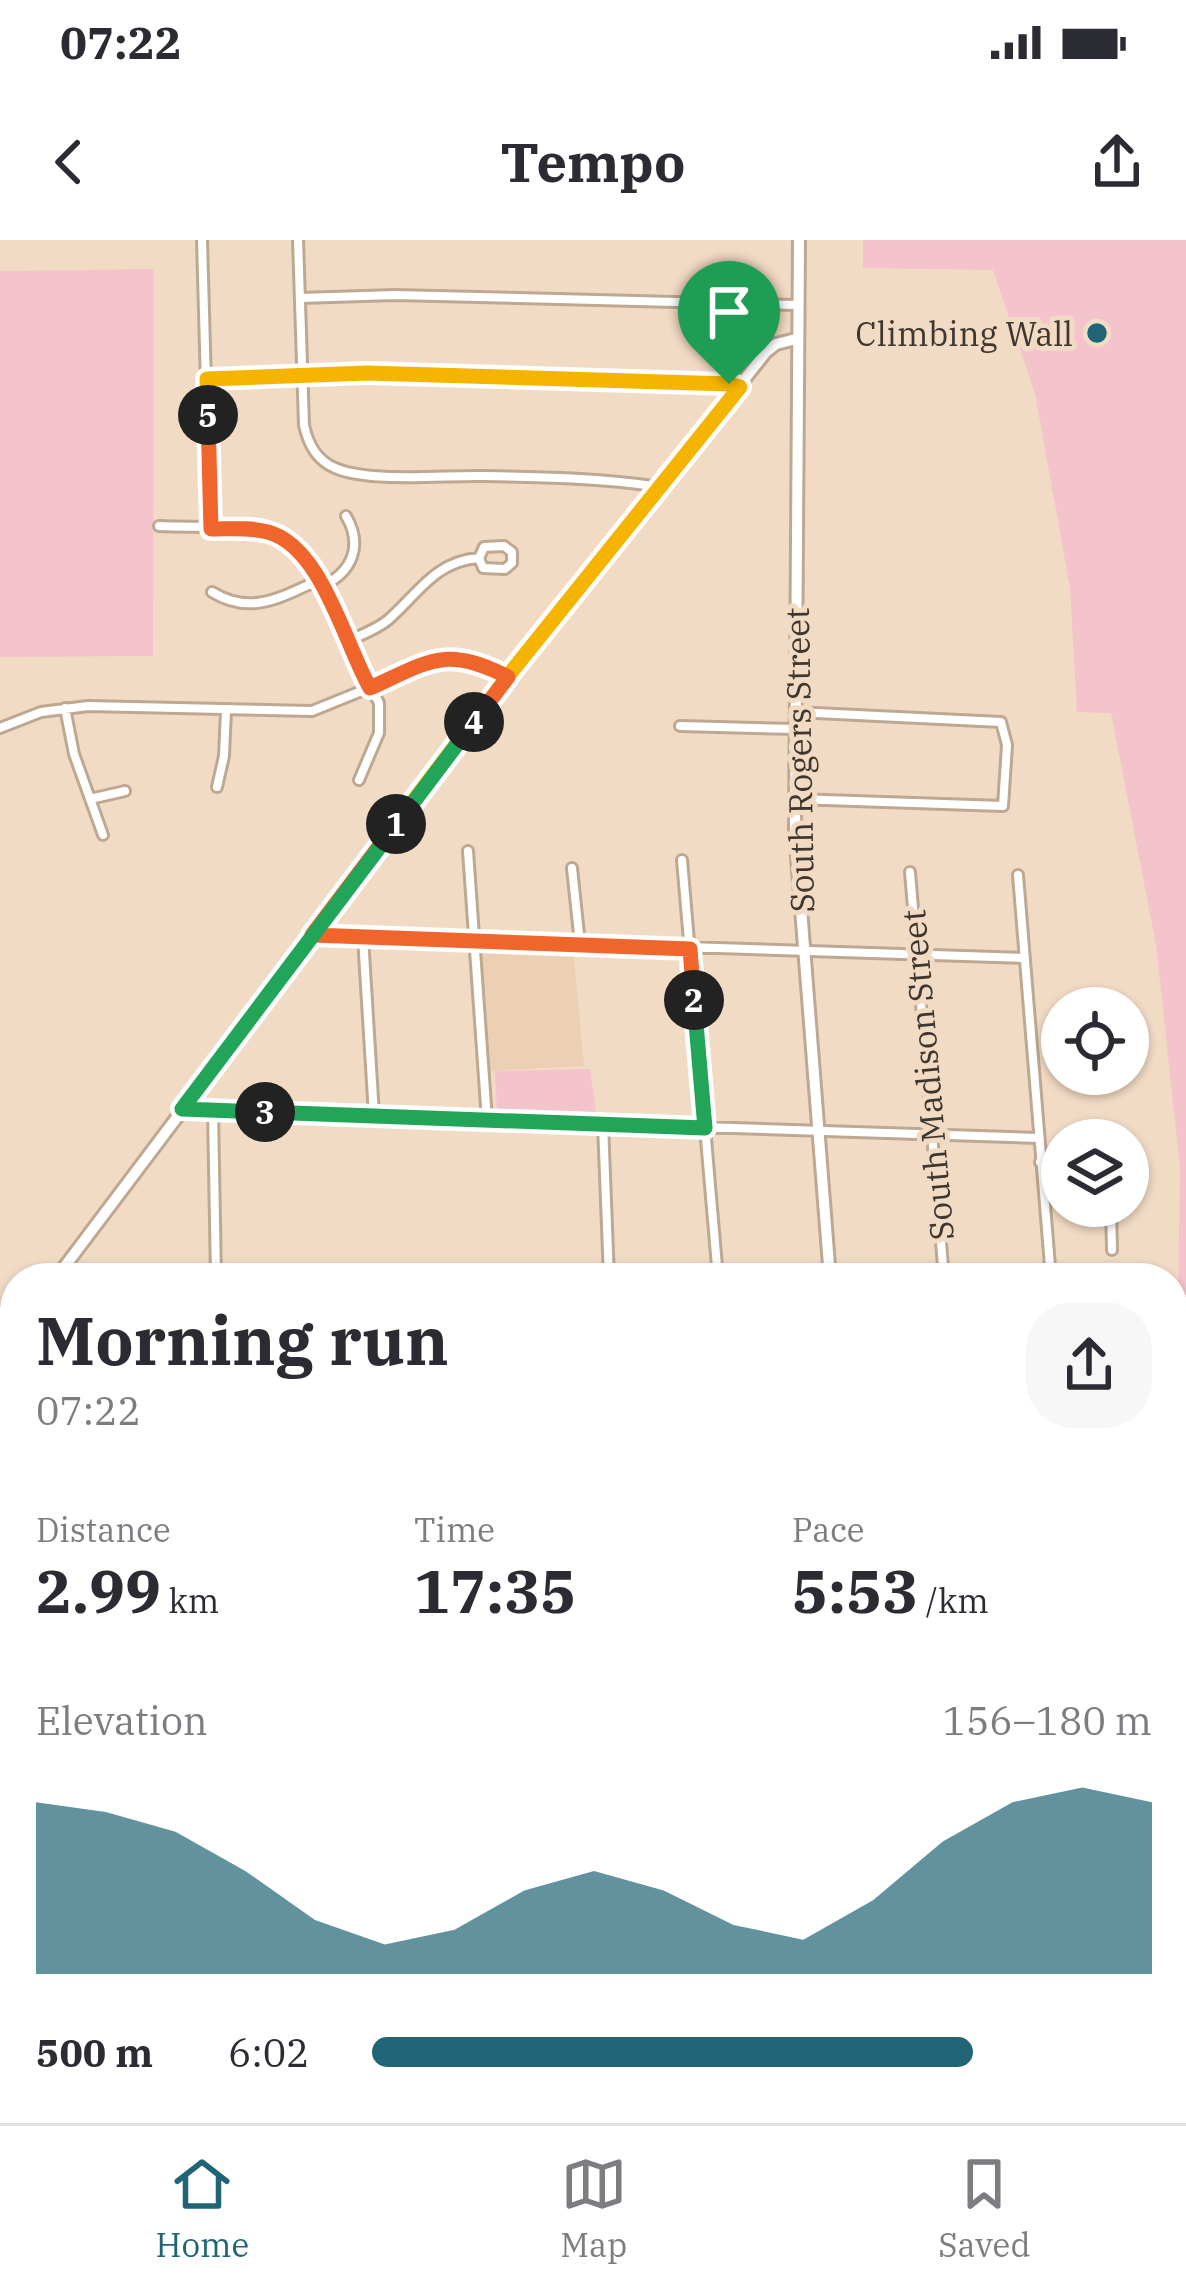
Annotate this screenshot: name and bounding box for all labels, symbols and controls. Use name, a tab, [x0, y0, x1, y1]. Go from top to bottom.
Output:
text: 07:22	[60, 13, 182, 71]
text: Tempo	[501, 127, 685, 197]
icon: back	[36, 129, 102, 195]
icon: share	[1084, 129, 1150, 195]
pin	[678, 261, 780, 384]
icon: arrive	[696, 279, 762, 345]
place label: Climbing Wall	[855, 312, 1073, 355]
marker: Climbing Wall	[1084, 320, 1110, 346]
pin: 5	[178, 385, 238, 445]
text: 5	[198, 393, 218, 436]
street label: South Rogers Street	[775, 607, 823, 913]
pin: 4	[444, 692, 504, 752]
text: 4	[464, 700, 484, 743]
pin: 1	[366, 794, 426, 854]
text: 1	[386, 802, 406, 845]
street label: South Madison Street	[891, 908, 963, 1242]
pin: 2	[664, 970, 724, 1030]
text: 2	[684, 978, 704, 1021]
map controls	[1041, 987, 1149, 1227]
button: locate	[1041, 987, 1149, 1095]
pin: 3	[235, 1082, 295, 1142]
text: 3	[255, 1090, 275, 1133]
button: layers	[1041, 1119, 1149, 1227]
text: Morning run	[36, 1297, 449, 1383]
button: share	[1026, 1302, 1152, 1428]
text: 07:22	[36, 1385, 141, 1436]
text: Distance	[36, 1508, 171, 1551]
text: Time	[414, 1508, 495, 1551]
text: Pace	[792, 1508, 865, 1551]
text: 2.99	[36, 1551, 161, 1630]
text: 17:35	[414, 1551, 576, 1630]
text: 5:53	[792, 1551, 918, 1630]
text: km	[161, 1579, 219, 1622]
text: /km	[918, 1579, 989, 1622]
text: Elevation	[36, 1695, 208, 1746]
text: 156–180 m	[942, 1695, 1152, 1746]
text: 500 m	[36, 2027, 153, 2078]
text: 6:02	[228, 2027, 309, 2078]
tab: Home	[155, 2151, 249, 2266]
tab: Map	[560, 2151, 627, 2266]
tab: Saved	[938, 2151, 1031, 2266]

